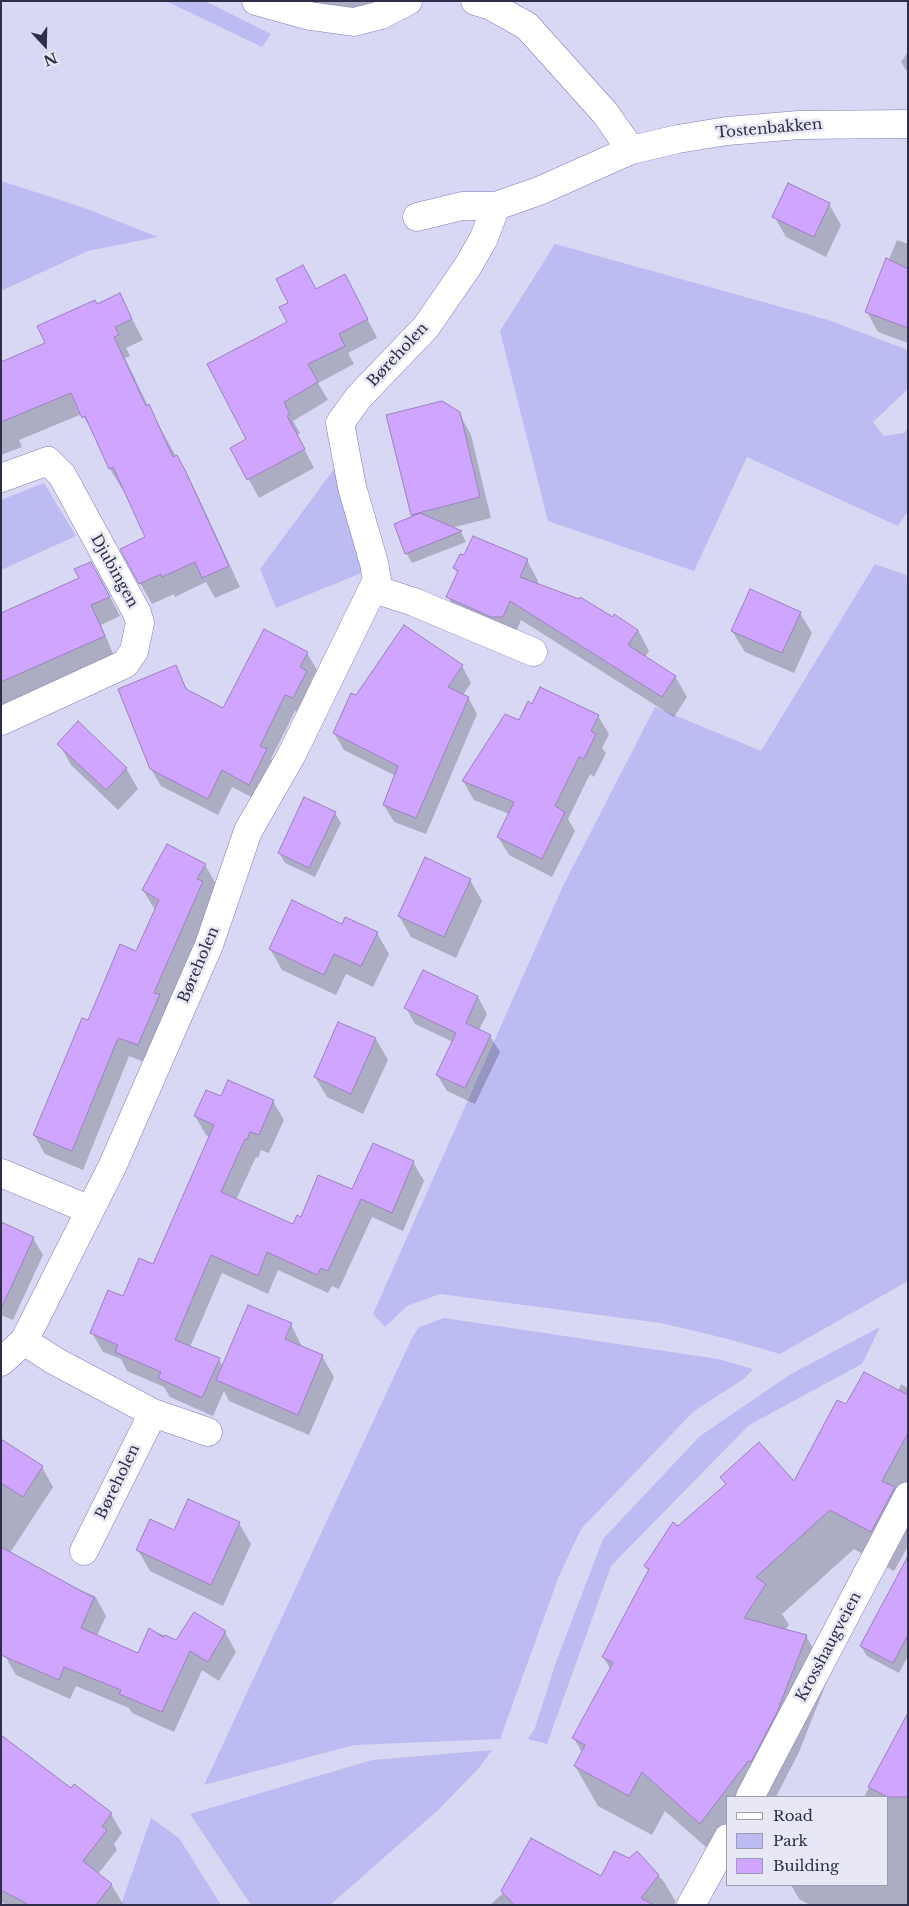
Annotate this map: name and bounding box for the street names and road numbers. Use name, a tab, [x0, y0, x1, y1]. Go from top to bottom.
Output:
street label: Tostenbakken	[715, 115, 823, 143]
street label: Børeholen	[364, 319, 432, 391]
street label: Djubingen	[87, 531, 141, 611]
street label: Børeholen	[175, 924, 223, 1006]
street label: Børeholen	[92, 1442, 144, 1522]
street label: Krosshaugveien	[793, 1589, 865, 1705]

